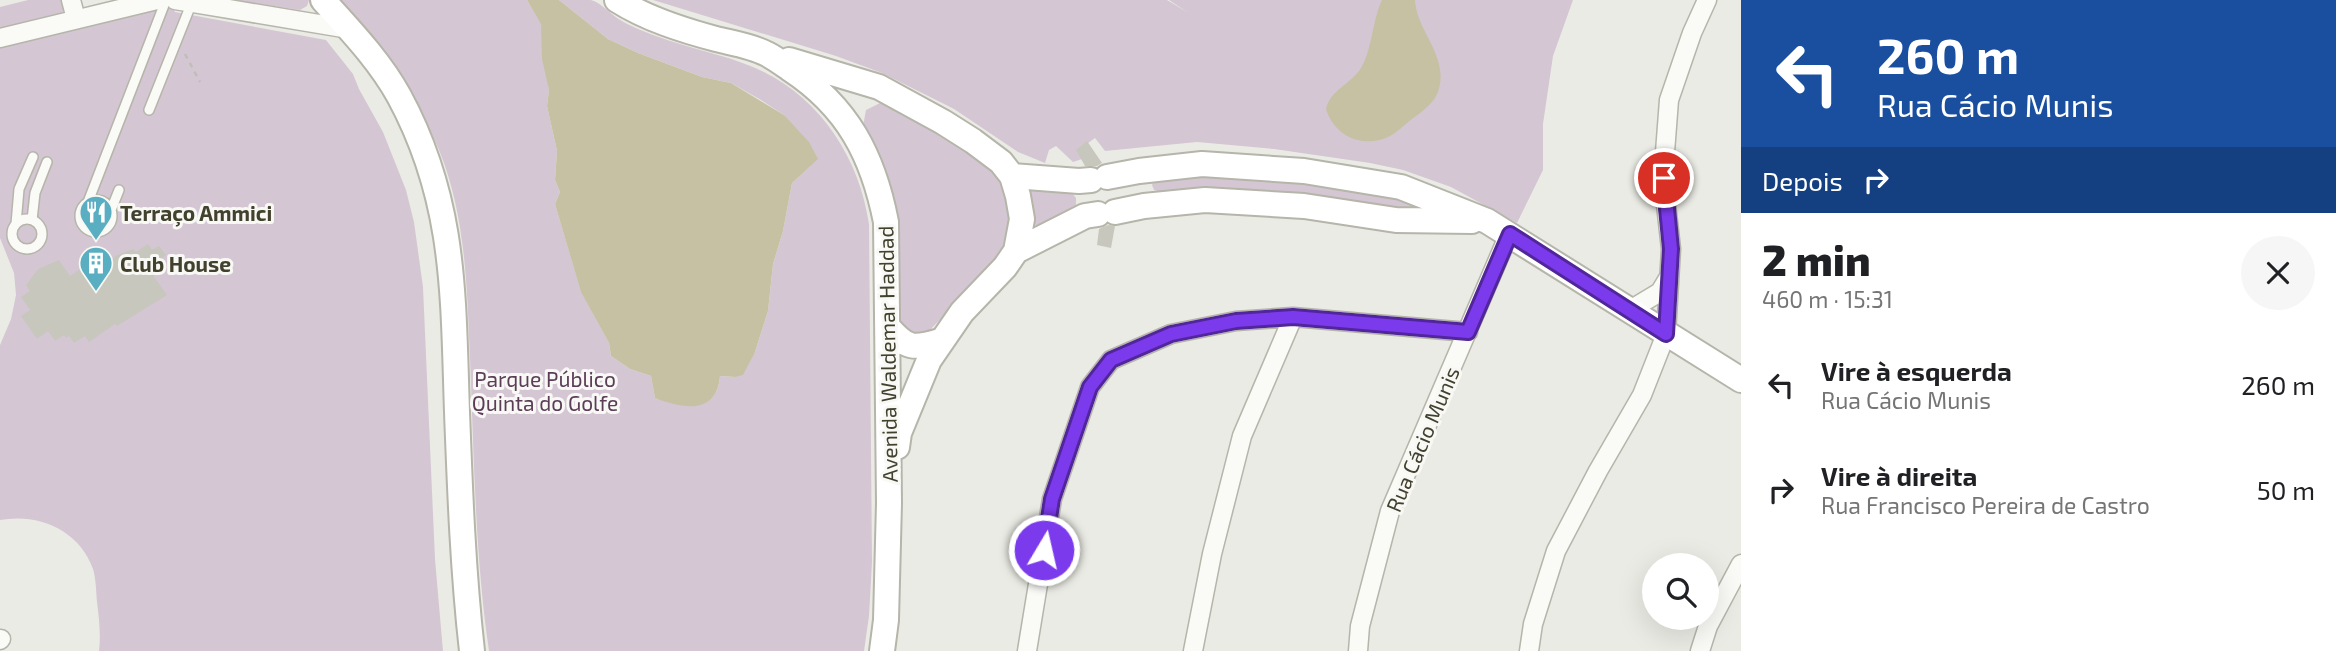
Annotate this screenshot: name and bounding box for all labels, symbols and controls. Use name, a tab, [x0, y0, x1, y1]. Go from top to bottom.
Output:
text: 260 m	[1877, 25, 2019, 84]
icon: left	[1762, 28, 1853, 119]
text: Rua Cácio Munis	[1877, 85, 2114, 123]
pin	[1634, 148, 1694, 208]
icon: arrive	[1645, 159, 1683, 197]
icon: right	[1857, 161, 1895, 199]
text: Depois	[1762, 165, 1843, 196]
restaurant icon: Terraço Ammici	[77, 193, 115, 242]
place label: Terraço Ammici	[120, 200, 272, 227]
street label: Avenida Waldemar Haddad	[872, 225, 902, 483]
text: 2 min	[1762, 234, 1871, 284]
button: close	[2241, 236, 2315, 310]
building icon: Club House	[77, 244, 115, 293]
place label: Club House	[120, 251, 231, 276]
text: 460 m · 15:31	[1762, 285, 1893, 313]
text: Vire à esquerda	[1821, 355, 2012, 386]
street label: Rua Cácio Munis	[1380, 363, 1464, 515]
park label: Parque Público Quinta do Golfe	[472, 366, 618, 416]
icon: left	[1762, 366, 1800, 404]
text: 260 m	[2241, 369, 2315, 400]
text: Rua Cácio Munis	[1821, 386, 1991, 414]
text: Vire à direita	[1821, 460, 1977, 491]
icon: right	[1762, 471, 1800, 509]
text: 50 m	[2257, 474, 2315, 505]
text: Rua Francisco Pereira de Castro	[1821, 491, 2150, 519]
position arrow	[1007, 513, 1081, 587]
map controls	[1642, 553, 1719, 630]
button: search	[1642, 553, 1719, 630]

